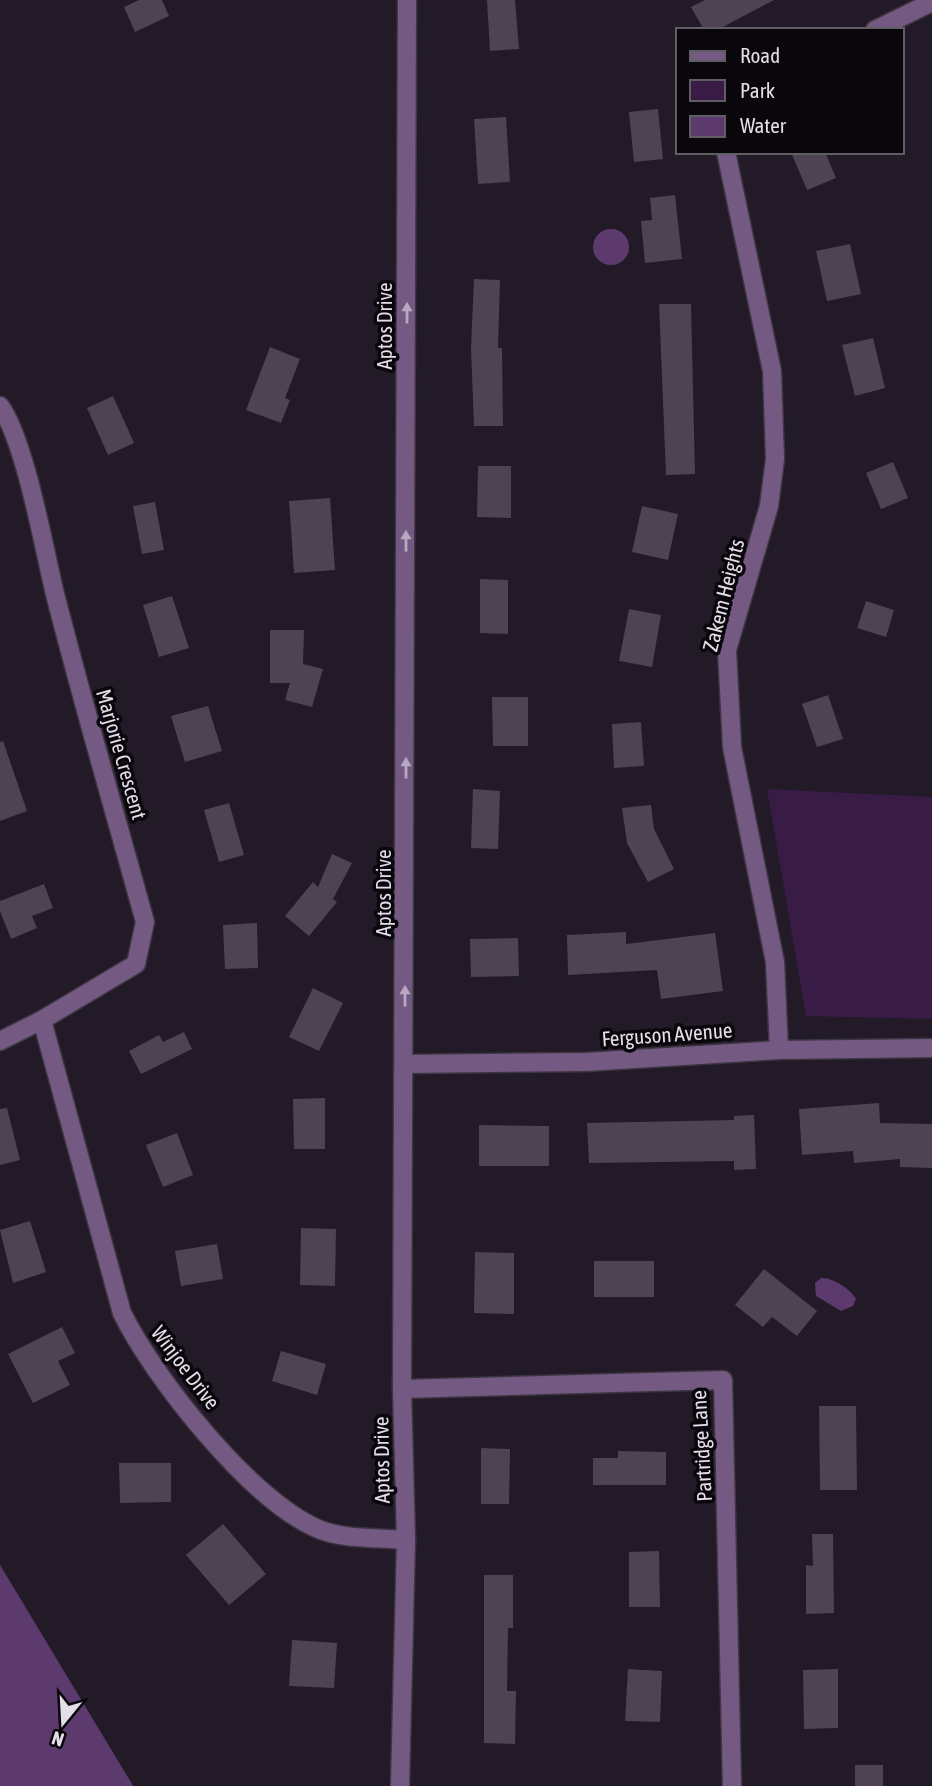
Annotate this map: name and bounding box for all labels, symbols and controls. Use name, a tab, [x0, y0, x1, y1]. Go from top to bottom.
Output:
legend	[676, 28, 904, 154]
text: Road	[740, 43, 780, 67]
text: Park	[740, 78, 775, 102]
text: Water	[740, 113, 787, 137]
street label: Aptos Drive	[372, 282, 396, 370]
one-way arrow	[401, 302, 413, 324]
one-way arrow	[400, 529, 412, 551]
street label: Zakem Heights	[697, 536, 749, 654]
street label: Marjorie Crescent	[92, 686, 152, 822]
one-way arrow	[400, 757, 412, 779]
street label: Aptos Drive	[371, 849, 395, 937]
one-way arrow	[399, 984, 411, 1006]
street label: Ferguson Avenue	[601, 1017, 733, 1051]
street label: Winjoe Drive	[147, 1321, 225, 1413]
street label: Partridge Lane	[686, 1390, 716, 1502]
street label: Aptos Drive	[368, 1416, 394, 1504]
north arrow	[28, 1688, 98, 1758]
text: N	[49, 1727, 66, 1751]

